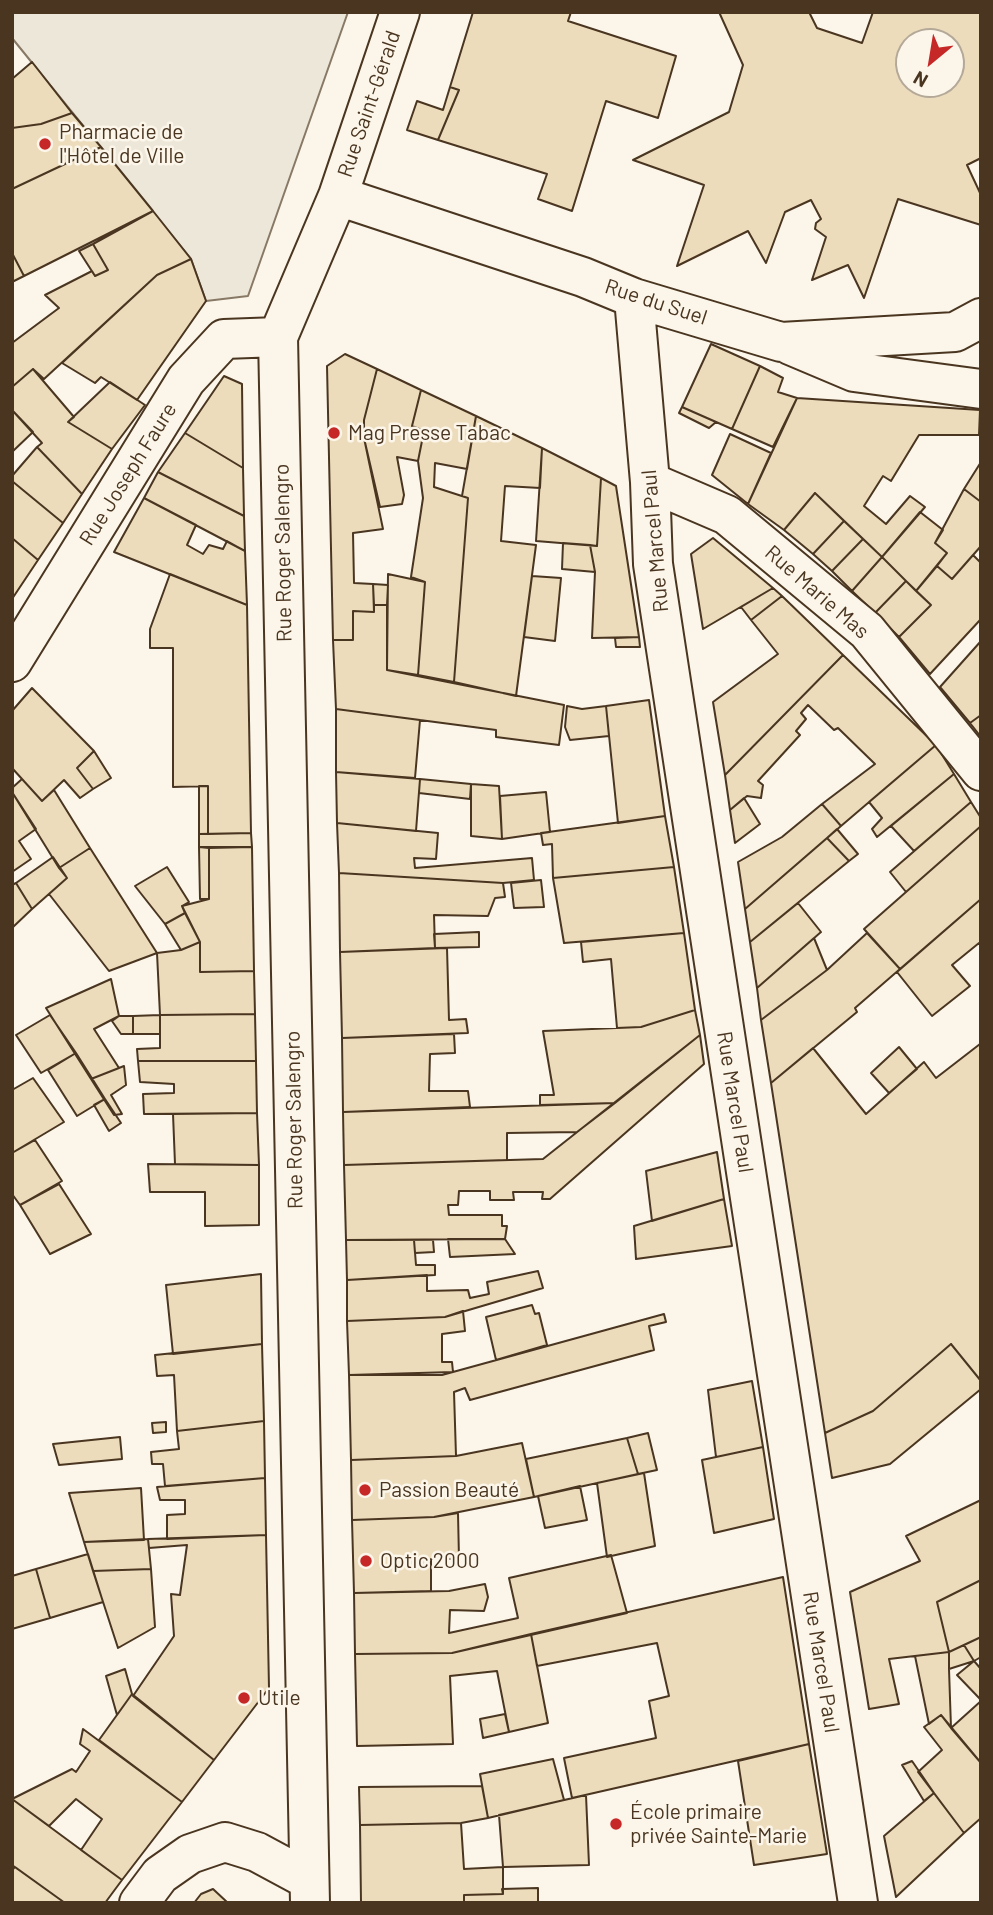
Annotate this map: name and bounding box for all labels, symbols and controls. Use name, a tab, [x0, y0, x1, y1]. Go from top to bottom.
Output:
street label: Rue Saint-Gérald	[332, 27, 406, 181]
north arrow	[895, 28, 965, 98]
text: N	[909, 67, 931, 93]
place label: Pharmacie de l'Hôtel de Ville	[59, 119, 184, 169]
marker: Pharmacie de l'Hôtel de Ville	[37, 136, 53, 152]
street label: Rue du Suel	[602, 274, 710, 330]
street label: Rue Joseph Faure	[74, 398, 182, 550]
place label: Mag Presse Tabac	[348, 420, 511, 446]
marker: Mag Presse Tabac	[326, 425, 342, 441]
street label: Rue Roger Salengro	[269, 464, 297, 642]
street label: Rue Marcel Paul	[636, 469, 674, 613]
street label: Rue Marie Mas	[760, 540, 874, 644]
street label: Rue Marcel Paul	[711, 1029, 759, 1175]
street label: Rue Roger Salengro	[280, 1031, 308, 1209]
place label: Passion Beauté	[379, 1477, 519, 1503]
marker: Passion Beauté	[357, 1482, 373, 1498]
place label: Optic 2000	[380, 1548, 480, 1574]
marker: Optic 2000	[358, 1553, 374, 1569]
street label: Rue Marcel Paul	[797, 1589, 845, 1735]
place label: Utile	[258, 1685, 301, 1711]
marker: Utile	[236, 1690, 252, 1706]
place label: École primaire privée Sainte-Marie	[630, 1799, 807, 1849]
marker: École primaire privée Sainte-Marie	[608, 1816, 624, 1832]

